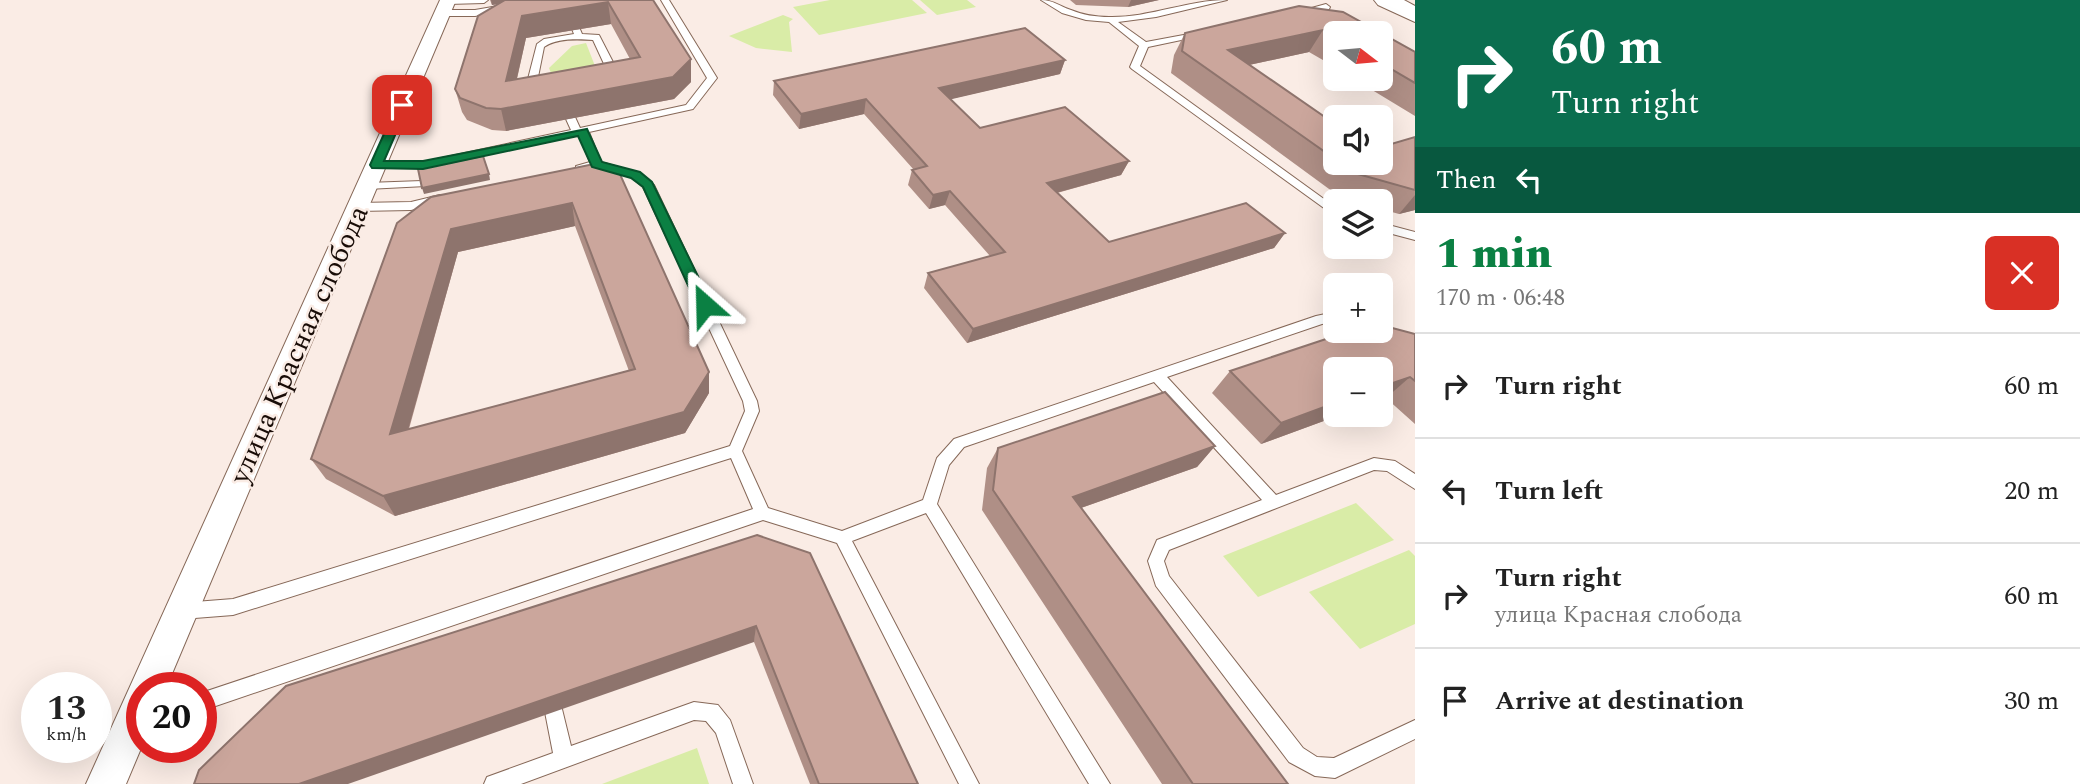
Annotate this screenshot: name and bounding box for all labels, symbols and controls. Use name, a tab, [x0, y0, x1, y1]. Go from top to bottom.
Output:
text: 60 m	[1551, 11, 1662, 86]
north arrow	[1323, 21, 1393, 91]
map controls	[1323, 21, 1393, 427]
icon: right	[1436, 28, 1527, 119]
pin	[372, 75, 432, 135]
text: Turn right	[1551, 79, 1699, 128]
icon: arrive	[383, 86, 421, 124]
button: sound	[1323, 105, 1393, 175]
text: Then	[1436, 160, 1496, 200]
icon: left	[1510, 161, 1548, 199]
button: layers	[1323, 189, 1393, 259]
street label: улица Красная слобода	[218, 198, 380, 492]
text: 1 min	[1436, 223, 1552, 286]
button: close	[1985, 236, 2059, 310]
position arrow	[668, 268, 742, 342]
button: +	[1323, 273, 1393, 343]
text: 170 m · 06:48	[1436, 281, 1565, 316]
button: −	[1323, 357, 1393, 427]
text: Turn right	[1495, 366, 1622, 406]
text: 60 m	[2004, 366, 2059, 406]
icon: right	[1436, 367, 1474, 405]
text: Turn left	[1495, 471, 1603, 511]
text: 20 m	[2004, 471, 2059, 511]
icon: left	[1436, 472, 1474, 510]
text: Turn right	[1495, 558, 1622, 598]
text: 60 m	[2004, 576, 2059, 616]
icon: right	[1436, 577, 1474, 615]
text: улица Красная слобода	[1495, 598, 1742, 633]
speed limit sign: 20	[126, 672, 217, 763]
text: Arrive at destination	[1495, 681, 1744, 721]
text: 30 m	[2004, 681, 2059, 721]
text: 13	[47, 682, 86, 735]
icon: arrive	[1436, 682, 1474, 720]
text: km/h	[46, 721, 87, 748]

